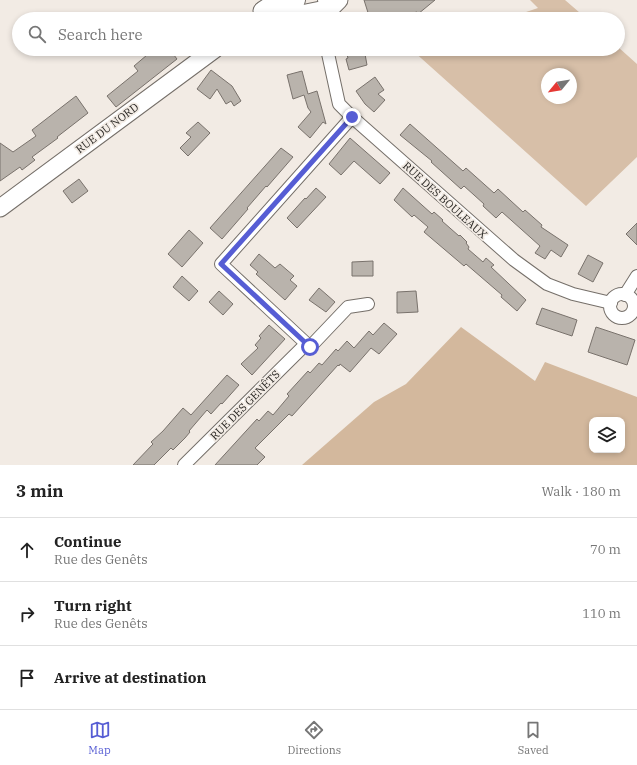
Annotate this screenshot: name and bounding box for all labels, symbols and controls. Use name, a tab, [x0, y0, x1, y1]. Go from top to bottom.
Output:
search box	[12, 12, 625, 56]
icon: search	[26, 23, 48, 45]
text: Search here	[58, 25, 143, 44]
north arrow	[541, 68, 577, 104]
street label: RUE DU NORD	[73, 100, 141, 156]
route end	[343, 108, 361, 126]
street label: RUE DES BOULEAUX	[400, 159, 490, 242]
route start	[301, 338, 319, 356]
street label: RUE DES GENÊTS	[207, 367, 283, 443]
map controls	[589, 417, 625, 453]
button: layers	[589, 417, 625, 453]
text: 3 min	[16, 480, 64, 502]
text: Walk · 180 m	[542, 483, 621, 500]
text: Continue	[54, 532, 121, 551]
icon: ahead	[16, 539, 38, 561]
text: 70 m	[590, 541, 621, 558]
text: Rue des Genêts	[54, 551, 147, 568]
text: Turn right	[54, 596, 132, 615]
icon: right	[16, 603, 38, 625]
text: 110 m	[582, 605, 621, 622]
text: Rue des Genêts	[54, 615, 147, 632]
icon: arrive	[16, 667, 38, 689]
text: Arrive at destination	[54, 668, 206, 687]
tab: Map	[88, 719, 111, 757]
tab: Directions	[287, 719, 341, 757]
tab: Saved	[518, 719, 549, 757]

